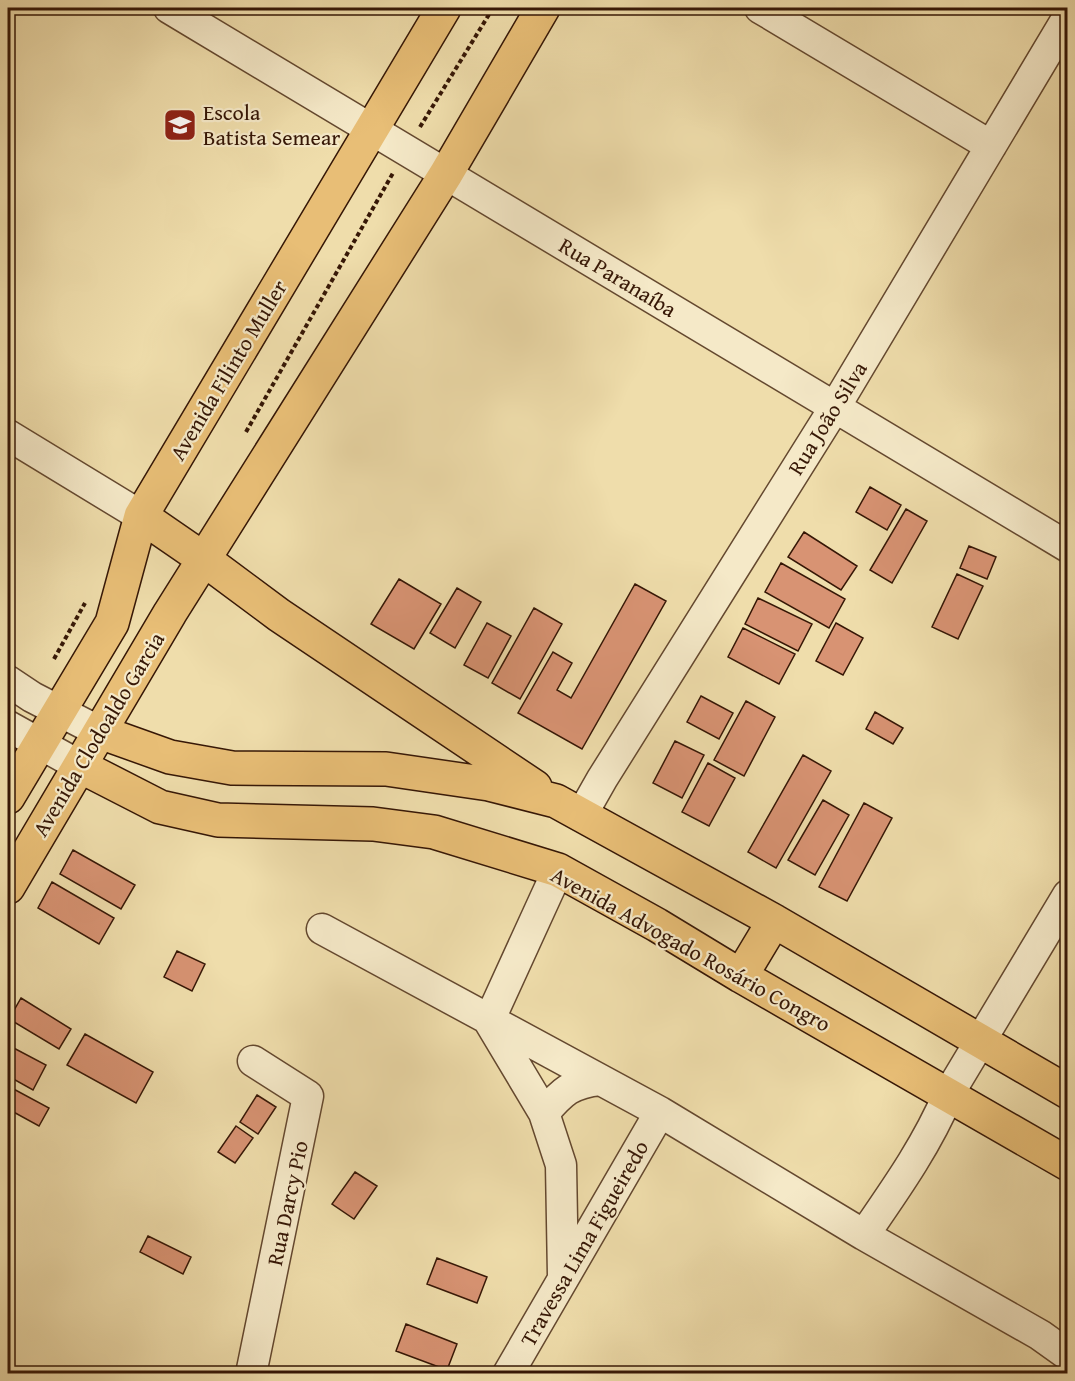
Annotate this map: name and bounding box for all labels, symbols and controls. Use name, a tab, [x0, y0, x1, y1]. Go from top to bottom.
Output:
place label: Escola Batista Semear	[203, 96, 340, 153]
school or university icon: Escola Batista Semear	[162, 107, 198, 143]
street label: Rua Paranaíba	[553, 229, 683, 325]
street label: Avenida Filinto Muller	[161, 274, 295, 466]
street label: Rua João Silva	[779, 355, 875, 481]
street label: Avenida Clodoaldo Garcia	[24, 625, 172, 842]
street label: Avenida Advogado Rosário Congro	[545, 859, 837, 1039]
street label: Travessa Lima Figueiredo	[512, 1134, 656, 1352]
street label: Rua Darcy Pio	[258, 1138, 316, 1268]

